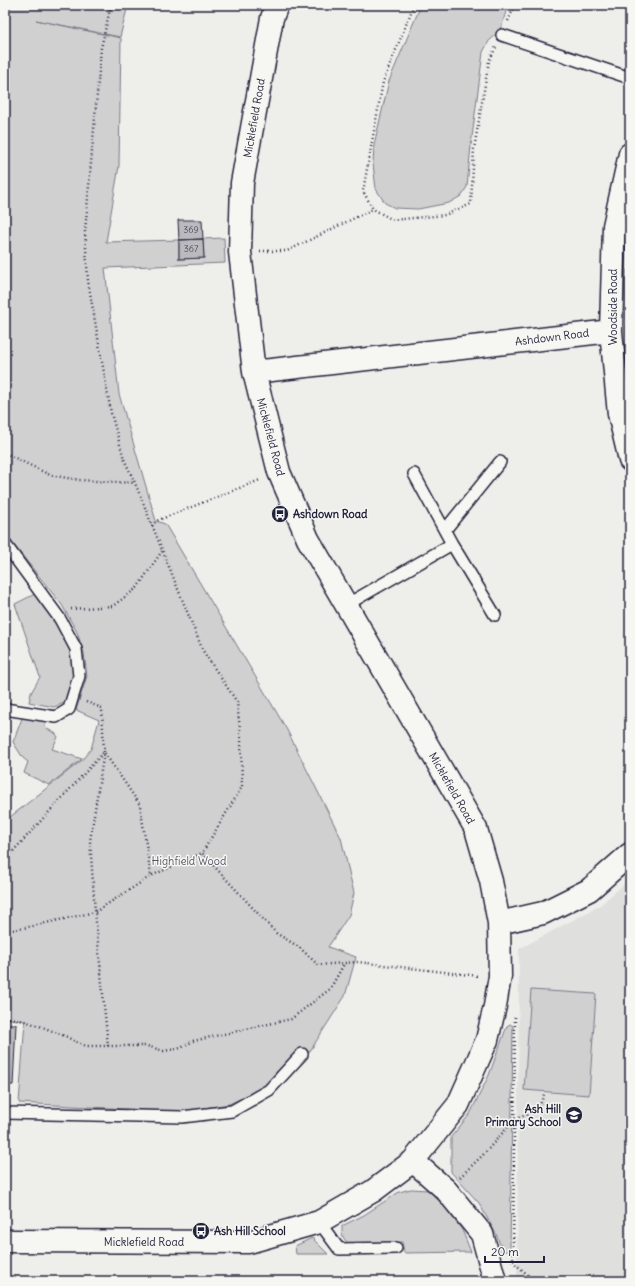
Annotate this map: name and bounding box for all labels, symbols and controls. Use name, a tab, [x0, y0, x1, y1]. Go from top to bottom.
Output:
street label: Micklefield Road	[240, 77, 268, 159]
house number: 369	[183, 224, 199, 235]
house number: 367	[184, 243, 199, 254]
street label: Woodside Road	[606, 268, 620, 345]
street label: Ashdown Road	[514, 325, 590, 348]
street label: Micklefield Road	[254, 396, 288, 478]
bus stop icon: Ashdown Road	[270, 504, 290, 524]
place label: Ashdown Road	[293, 507, 368, 521]
street label: Micklefield Road	[426, 750, 478, 827]
park label: Highfield Wood	[152, 854, 227, 868]
place label: Ash Hill Primary School	[485, 1102, 561, 1130]
school or university icon: Ash Hill Primary School	[564, 1105, 584, 1125]
bus stop icon: Ash Hill School	[191, 1221, 211, 1241]
place label: Ash Hill School	[214, 1224, 286, 1238]
street label: Micklefield Road	[104, 1235, 185, 1249]
scale bar	[485, 1238, 544, 1264]
text: 20 m	[491, 1244, 519, 1259]

